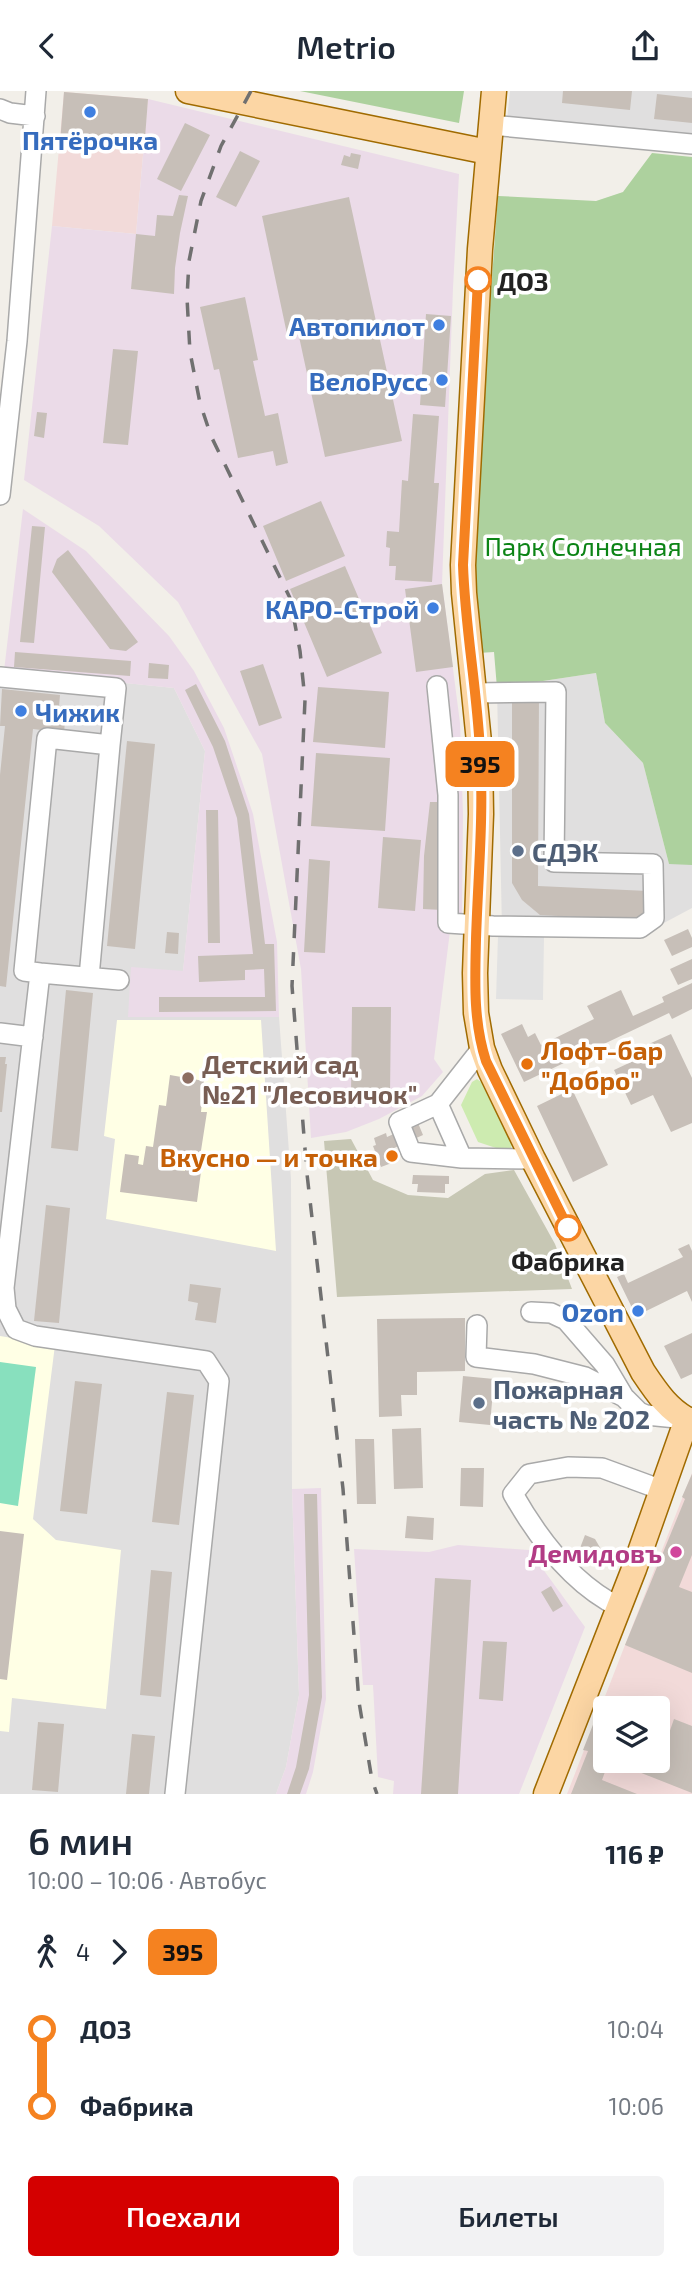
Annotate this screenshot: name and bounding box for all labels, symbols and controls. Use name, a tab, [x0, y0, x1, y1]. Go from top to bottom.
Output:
icon: back	[28, 27, 66, 65]
text: Metrio	[296, 27, 396, 65]
icon: share	[626, 27, 664, 65]
marker: Пятёрочка	[82, 104, 98, 120]
place label: Пятёрочка	[22, 124, 158, 155]
place label: ДОЗ	[497, 265, 549, 296]
marker: ДОЗ	[465, 267, 491, 293]
place label: Автопилот	[289, 310, 425, 341]
marker: Автопилот	[431, 317, 447, 333]
place label: ВелоРусс	[309, 365, 428, 396]
marker: ВелоРусс	[434, 372, 450, 388]
park label: Парк Солнечная	[484, 530, 682, 561]
place label: КАРО-Строй	[265, 593, 419, 624]
marker: КАРО-Строй	[425, 600, 441, 616]
place label: Чижик	[35, 696, 120, 727]
marker: Чижик	[13, 703, 29, 719]
line badge: 395	[440, 741, 520, 787]
text: 395	[459, 749, 501, 778]
place label: СДЭК	[532, 836, 599, 867]
marker: СДЭК	[510, 843, 526, 859]
place label: Лофт-бар "Добро"	[541, 1034, 663, 1095]
place label: Детский сад №21 "Лесовичок"	[202, 1048, 417, 1109]
marker: Лофт-бар "Добро"	[519, 1056, 535, 1072]
marker: Детский сад №21 "Лесовичок"	[180, 1070, 196, 1086]
place label: Вкусно — и точка	[160, 1141, 378, 1172]
marker: Вкусно — и точка	[384, 1148, 400, 1164]
marker: Фабрика	[555, 1215, 581, 1241]
place label: Фабрика	[511, 1245, 625, 1276]
place label: Ozon	[562, 1296, 624, 1327]
marker: Ozon	[630, 1303, 646, 1319]
place label: Пожарная часть № 202	[493, 1373, 650, 1434]
marker: Пожарная часть № 202	[471, 1395, 487, 1411]
place label: Демидовъ	[528, 1537, 662, 1568]
marker: Демидовъ	[668, 1544, 684, 1560]
map controls	[593, 1696, 670, 1773]
button: layers	[593, 1696, 670, 1773]
text: 6 мин	[28, 1817, 133, 1863]
text: 116 ₽	[605, 1838, 664, 1869]
text: 10:00 – 10:06 · Автобус	[28, 1866, 267, 1894]
icon: walk	[28, 1933, 66, 1971]
icon: forward	[100, 1933, 138, 1971]
text: 395	[162, 1937, 203, 1966]
text: 4	[76, 1938, 90, 1966]
text: ДОЗ	[80, 2013, 132, 2044]
text: 10:04	[608, 2015, 664, 2043]
text: Фабрика	[80, 2090, 194, 2121]
text: 10:06	[609, 2092, 664, 2120]
button: Поехали	[28, 2176, 339, 2256]
button: Билеты	[353, 2176, 664, 2256]

